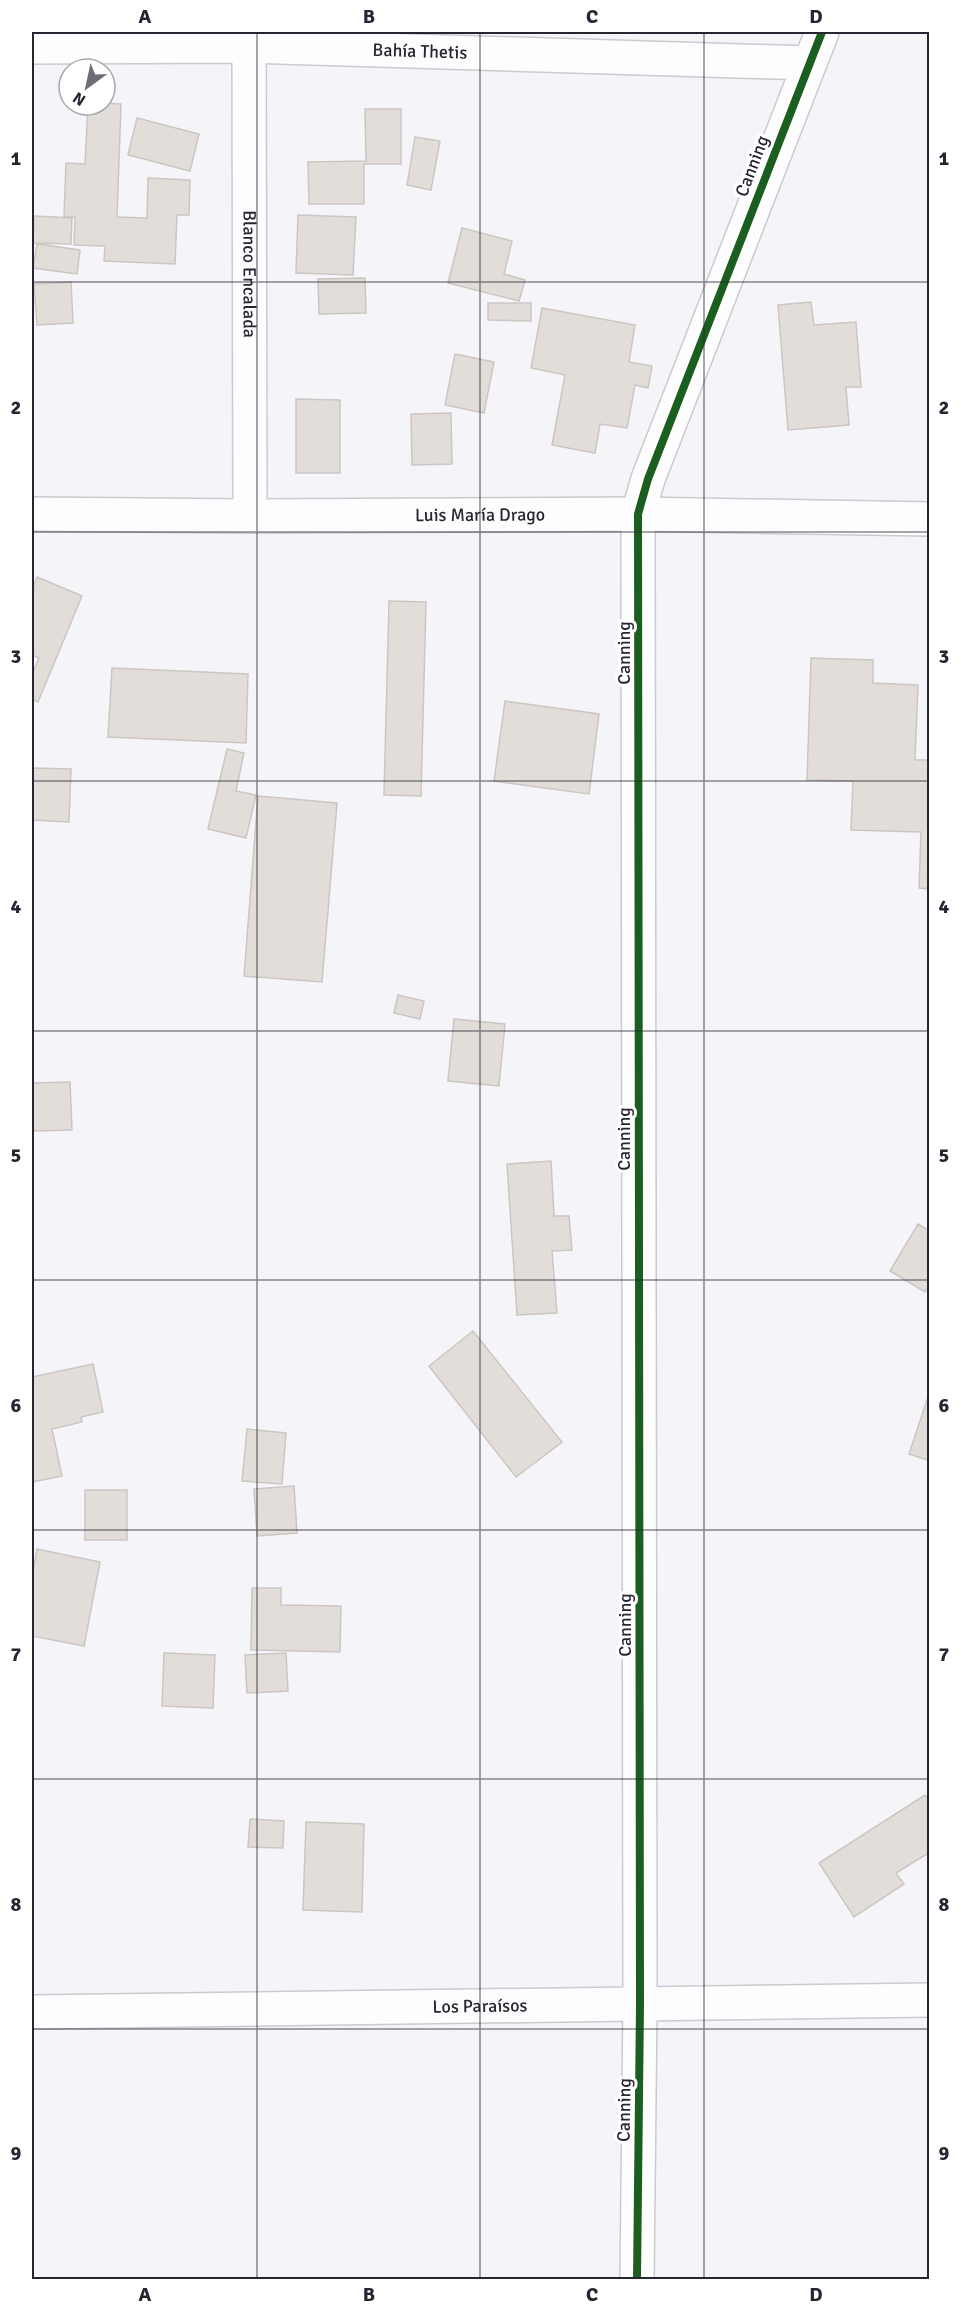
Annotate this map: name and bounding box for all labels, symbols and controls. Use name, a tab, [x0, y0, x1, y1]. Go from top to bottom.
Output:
text: A	[139, 4, 152, 29]
text: B	[363, 4, 375, 29]
text: C	[586, 4, 598, 29]
text: D	[809, 4, 823, 29]
street label: Bahía Thetis	[372, 39, 468, 64]
north arrow	[57, 57, 117, 117]
text: N	[69, 87, 89, 110]
street label: Canning	[730, 132, 774, 200]
text: 1	[11, 146, 22, 171]
text: 1	[939, 146, 950, 171]
street label: Blanco Encalada	[238, 210, 261, 338]
text: 2	[11, 395, 21, 420]
text: 2	[939, 395, 949, 420]
street label: Luis María Drago	[415, 503, 545, 526]
street label: Canning	[613, 621, 635, 685]
text: 3	[11, 644, 21, 669]
text: 3	[939, 644, 949, 669]
text: 4	[11, 894, 22, 919]
text: 4	[939, 894, 950, 919]
street label: Canning	[613, 1107, 635, 1171]
text: 5	[11, 1143, 21, 1168]
text: 5	[939, 1143, 949, 1168]
text: 6	[11, 1393, 22, 1418]
text: 6	[939, 1393, 950, 1418]
street label: Canning	[614, 1593, 636, 1657]
text: 7	[11, 1642, 22, 1667]
text: 7	[939, 1642, 950, 1667]
text: 8	[11, 1892, 22, 1917]
text: 8	[939, 1892, 950, 1917]
street label: Los Paraísos	[432, 1994, 528, 2018]
street label: Canning	[612, 2078, 636, 2142]
text: 9	[11, 2141, 22, 2166]
text: 9	[939, 2141, 950, 2166]
text: A	[139, 2282, 152, 2307]
text: B	[363, 2282, 375, 2307]
text: C	[586, 2282, 598, 2307]
text: D	[809, 2282, 823, 2307]

